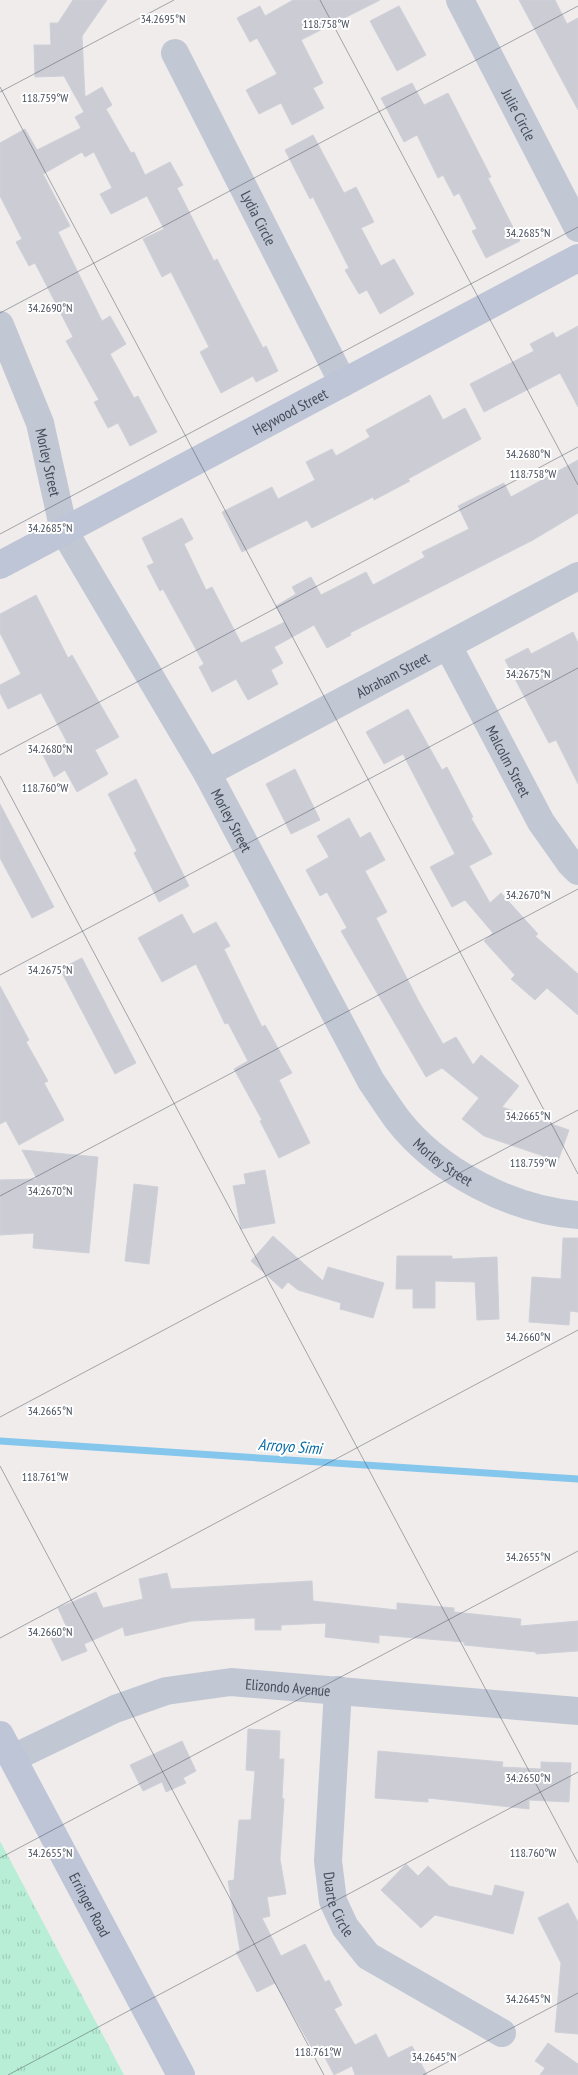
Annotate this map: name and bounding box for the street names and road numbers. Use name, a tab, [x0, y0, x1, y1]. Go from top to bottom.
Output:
street label: Julie Circle	[498, 85, 541, 144]
street label: Lydia Circle	[237, 187, 281, 248]
street label: Heywood Street	[249, 383, 330, 439]
street label: Morley Street	[32, 426, 65, 498]
street label: Abraham Street	[352, 647, 432, 702]
street label: Malcolm Street	[482, 722, 535, 800]
street label: Morley Street	[207, 785, 257, 855]
street label: Morley Street	[410, 1134, 476, 1190]
street label: Elizondo Avenue	[245, 1674, 331, 1700]
street label: Erringer Road	[65, 1869, 115, 1940]
street label: Duarte Circle	[320, 1871, 358, 1940]

